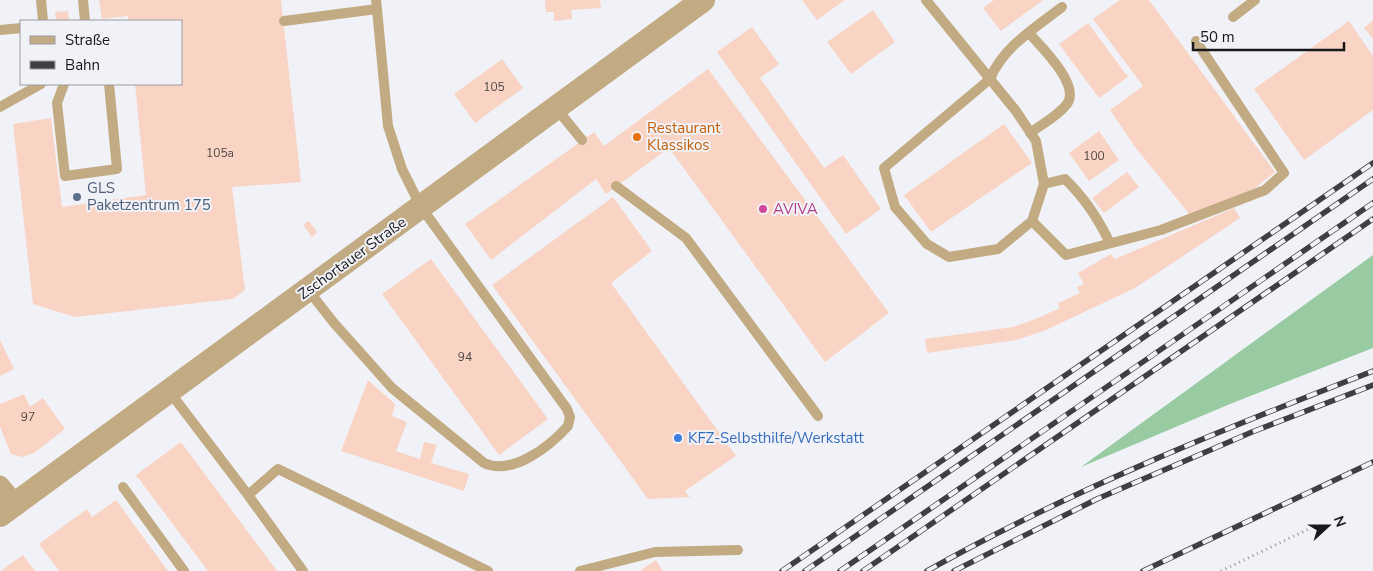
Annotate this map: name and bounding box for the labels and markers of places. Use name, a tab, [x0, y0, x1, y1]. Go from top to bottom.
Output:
place label: Restaurant Klassikos	[647, 118, 721, 155]
marker: Restaurant Klassikos	[631, 131, 643, 143]
place label: GLS Paketzentrum 175	[87, 178, 211, 215]
marker: GLS Paketzentrum 175	[71, 191, 83, 203]
place label: AVIVA	[773, 199, 818, 219]
marker: AVIVA	[757, 203, 769, 215]
place label: KFZ-Selbsthilfe/Werkstatt	[688, 428, 865, 448]
marker: KFZ-Selbsthilfe/Werkstatt	[672, 432, 684, 444]

